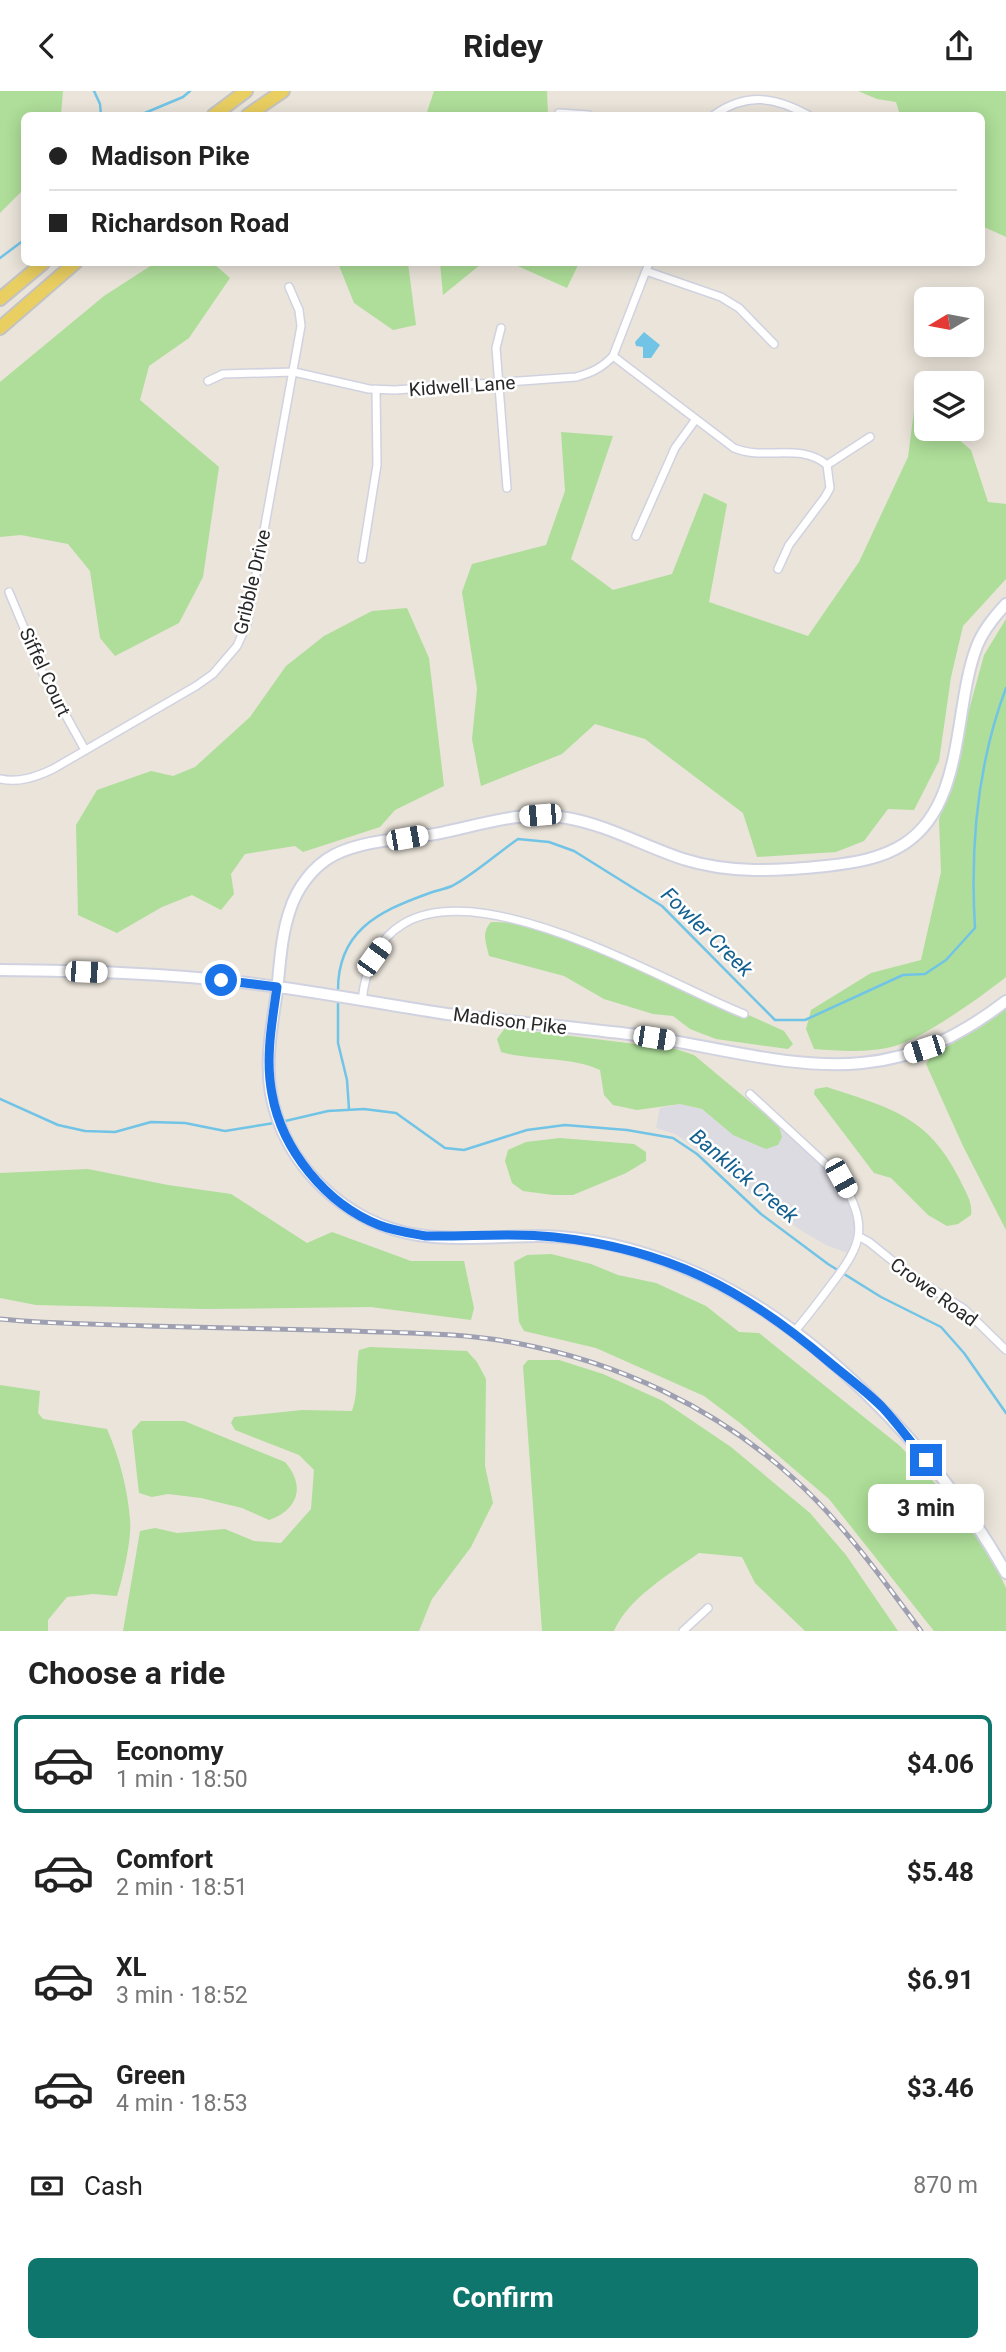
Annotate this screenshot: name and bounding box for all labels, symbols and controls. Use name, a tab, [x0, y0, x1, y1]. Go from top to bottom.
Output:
icon: back	[28, 27, 66, 65]
text: Ridey	[463, 27, 543, 65]
icon: share	[940, 27, 978, 65]
text: Madison Pike	[91, 141, 250, 171]
text: Richardson Road	[91, 208, 289, 238]
north arrow	[914, 287, 984, 357]
map controls	[914, 287, 984, 441]
street label: Kidwell Lane	[408, 371, 516, 401]
button: layers	[914, 371, 984, 441]
street label: Gribble Drive	[229, 527, 275, 637]
street label: Siffel Court	[14, 624, 76, 720]
car	[519, 803, 562, 827]
car	[385, 824, 430, 852]
water label: Fowler Creek	[656, 882, 758, 982]
car	[354, 934, 395, 980]
car	[65, 961, 108, 983]
route start	[205, 964, 237, 996]
street label: Madison Pike	[452, 1003, 568, 1039]
car	[632, 1024, 677, 1052]
car	[901, 1033, 948, 1065]
water label: Banklick Creek	[685, 1124, 803, 1228]
car	[822, 1155, 861, 1201]
street label: Crowe Road	[886, 1253, 982, 1331]
route end	[910, 1444, 942, 1476]
callout: 3 min	[868, 1485, 984, 1533]
text: 3 min	[897, 1495, 955, 1522]
text: Choose a ride	[28, 1654, 225, 1692]
icon: car	[32, 1733, 95, 1796]
text: Economy	[116, 1736, 223, 1766]
text: $4.06	[907, 1749, 974, 1779]
text: 1 min · 18:50	[116, 1766, 248, 1793]
icon: car	[32, 1841, 95, 1904]
text: Comfort	[116, 1844, 213, 1874]
text: $5.48	[907, 1857, 974, 1887]
text: 2 min · 18:51	[116, 1874, 248, 1901]
icon: car	[32, 1949, 95, 2012]
text: XL	[116, 1952, 147, 1982]
text: $6.91	[907, 1965, 974, 1995]
text: 3 min · 18:52	[116, 1982, 248, 2009]
icon: car	[32, 2057, 95, 2120]
text: Green	[116, 2060, 186, 2090]
text: $3.46	[907, 2073, 974, 2103]
text: 4 min · 18:53	[116, 2090, 248, 2117]
icon: cash	[28, 2167, 66, 2205]
text: Cash	[84, 2171, 143, 2201]
text: 870 m	[913, 2172, 978, 2199]
button: Confirm	[28, 2258, 978, 2338]

